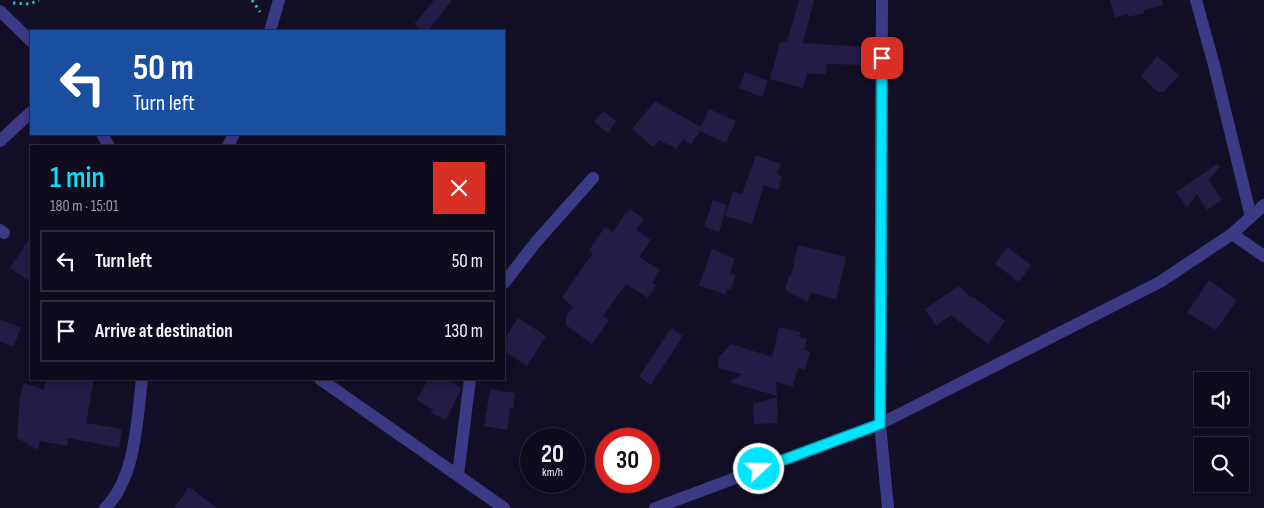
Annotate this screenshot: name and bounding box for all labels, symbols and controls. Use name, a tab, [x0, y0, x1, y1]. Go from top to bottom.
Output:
pin	[861, 37, 903, 79]
icon: arrive	[868, 44, 896, 72]
text: 50 m	[133, 47, 194, 90]
icon: left	[50, 50, 115, 115]
text: Turn left	[133, 90, 195, 117]
text: 1 min	[50, 160, 105, 196]
button: close	[433, 162, 485, 214]
text: 180 m · 15:01	[50, 197, 119, 216]
icon: left	[52, 247, 80, 275]
text: Turn left	[95, 250, 152, 273]
text: 50 m	[452, 250, 483, 273]
icon: arrive	[52, 317, 80, 345]
text: Arrive at destination	[95, 320, 233, 343]
text: 130 m	[445, 320, 483, 343]
map controls	[1194, 372, 1249, 492]
button: sound	[1194, 372, 1249, 427]
speed limit sign: 30	[595, 428, 660, 493]
button: search	[1194, 437, 1249, 492]
text: 20	[541, 439, 564, 470]
position arrow	[732, 442, 784, 494]
text: km/h	[542, 465, 563, 480]

